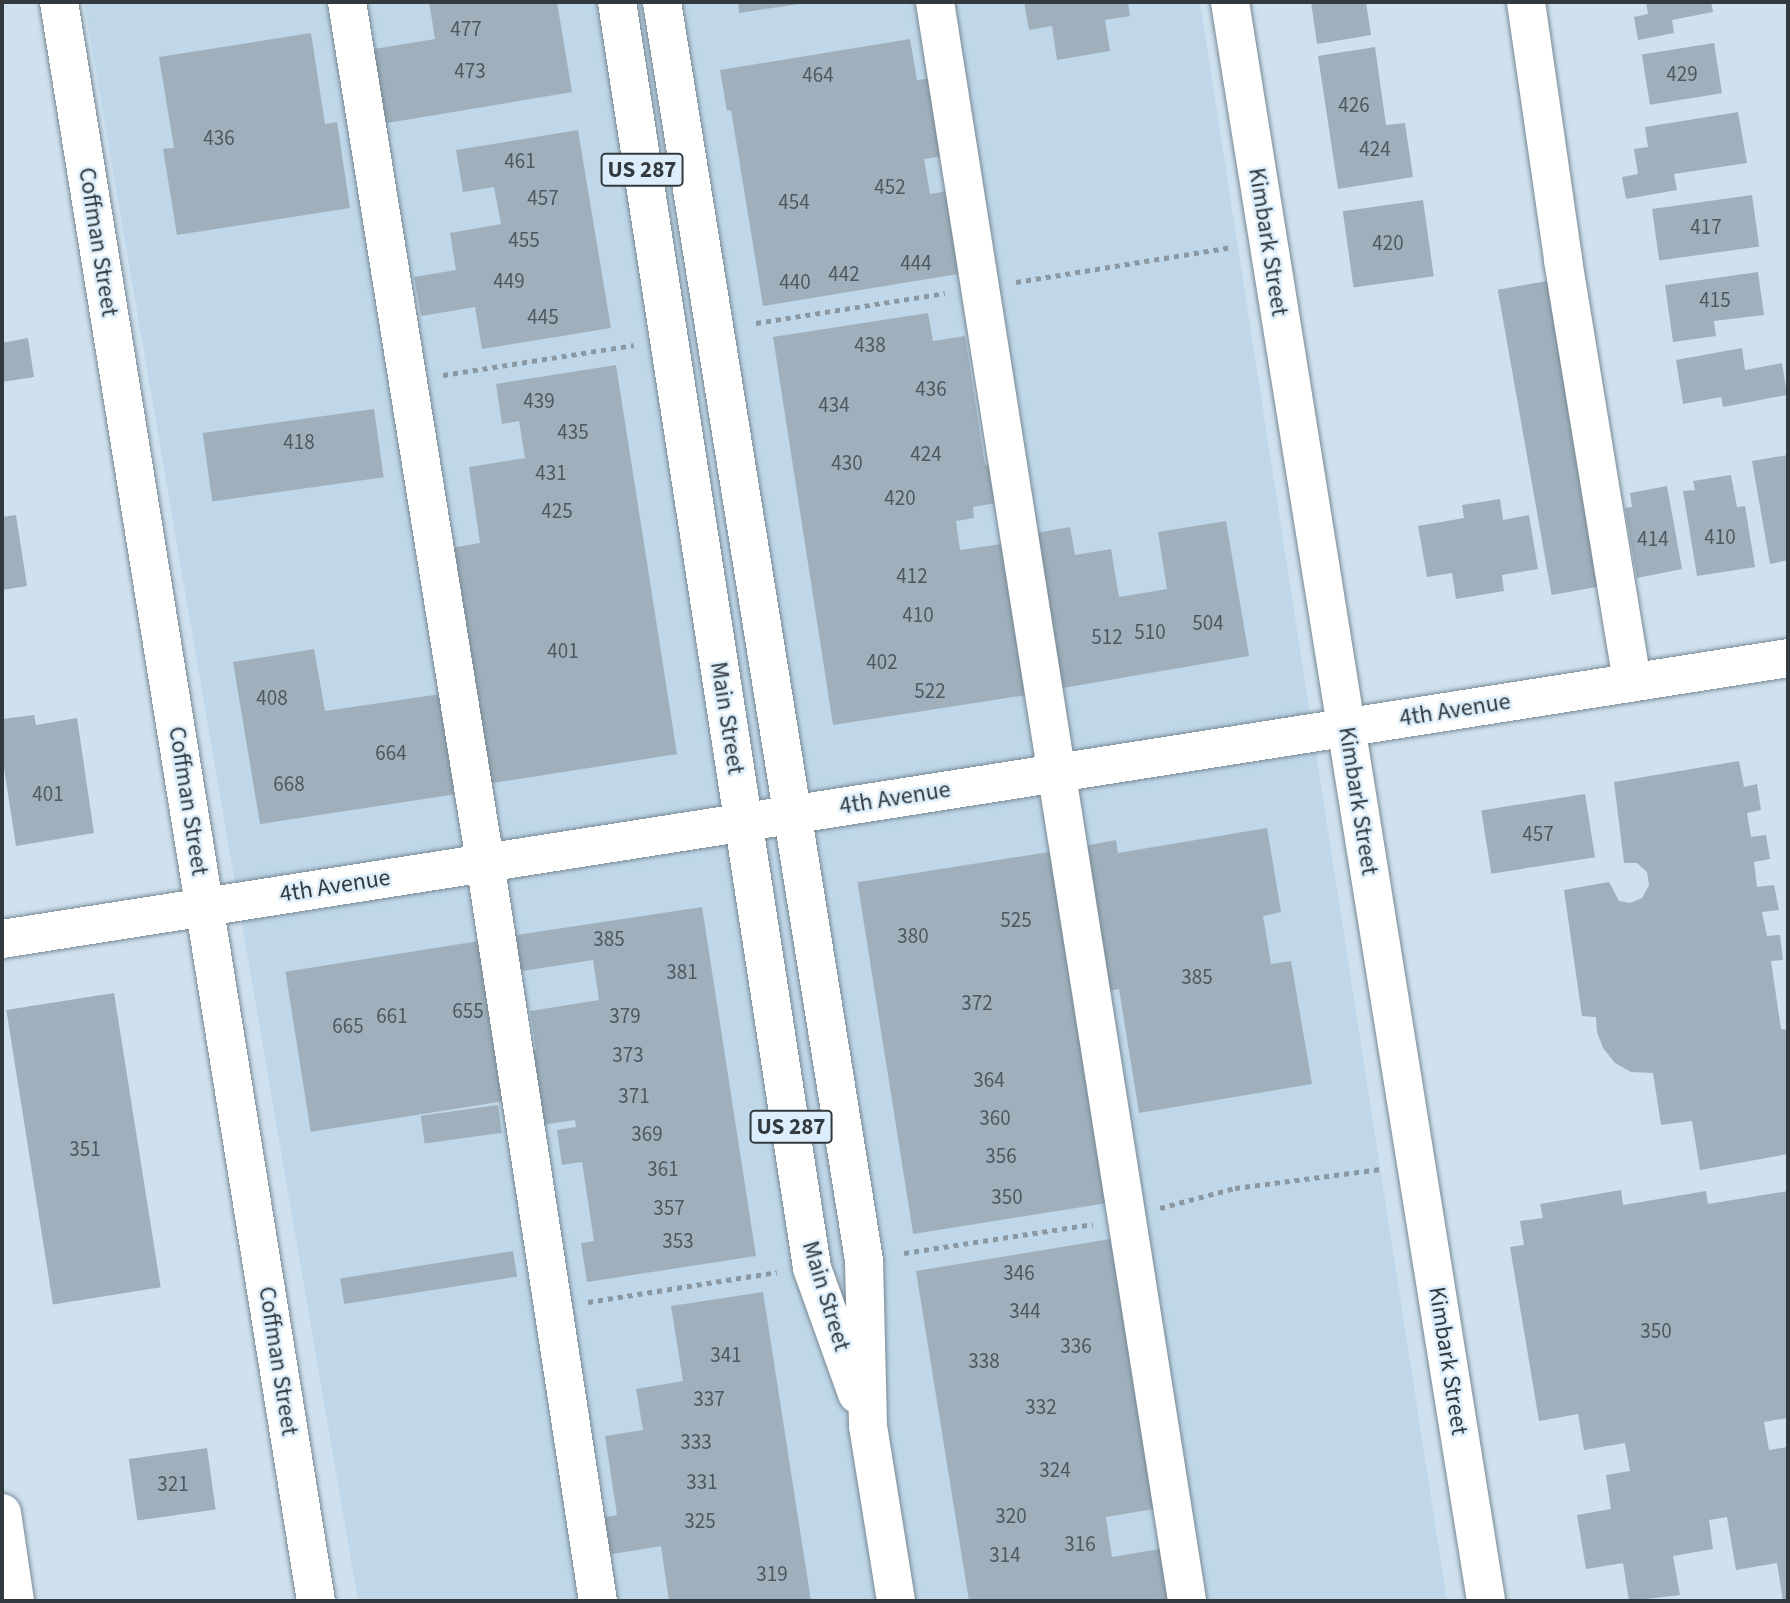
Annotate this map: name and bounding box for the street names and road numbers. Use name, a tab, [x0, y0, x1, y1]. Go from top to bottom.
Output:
road number: US 287	[600, 150, 684, 190]
street label: Coffman Street	[72, 165, 124, 319]
street label: Kimbark Street	[1242, 166, 1294, 318]
street label: Main Street	[704, 660, 750, 776]
street label: 4th Avenue	[1398, 687, 1512, 733]
street label: Coffman Street	[162, 724, 214, 878]
street label: Kimbark Street	[1332, 725, 1384, 877]
street label: 4th Avenue	[838, 775, 952, 821]
street label: 4th Avenue	[278, 863, 392, 909]
road number: US 287	[749, 1108, 833, 1146]
street label: Main Street	[796, 1238, 856, 1354]
street label: Coffman Street	[252, 1284, 304, 1438]
street label: Kimbark Street	[1422, 1285, 1474, 1437]

